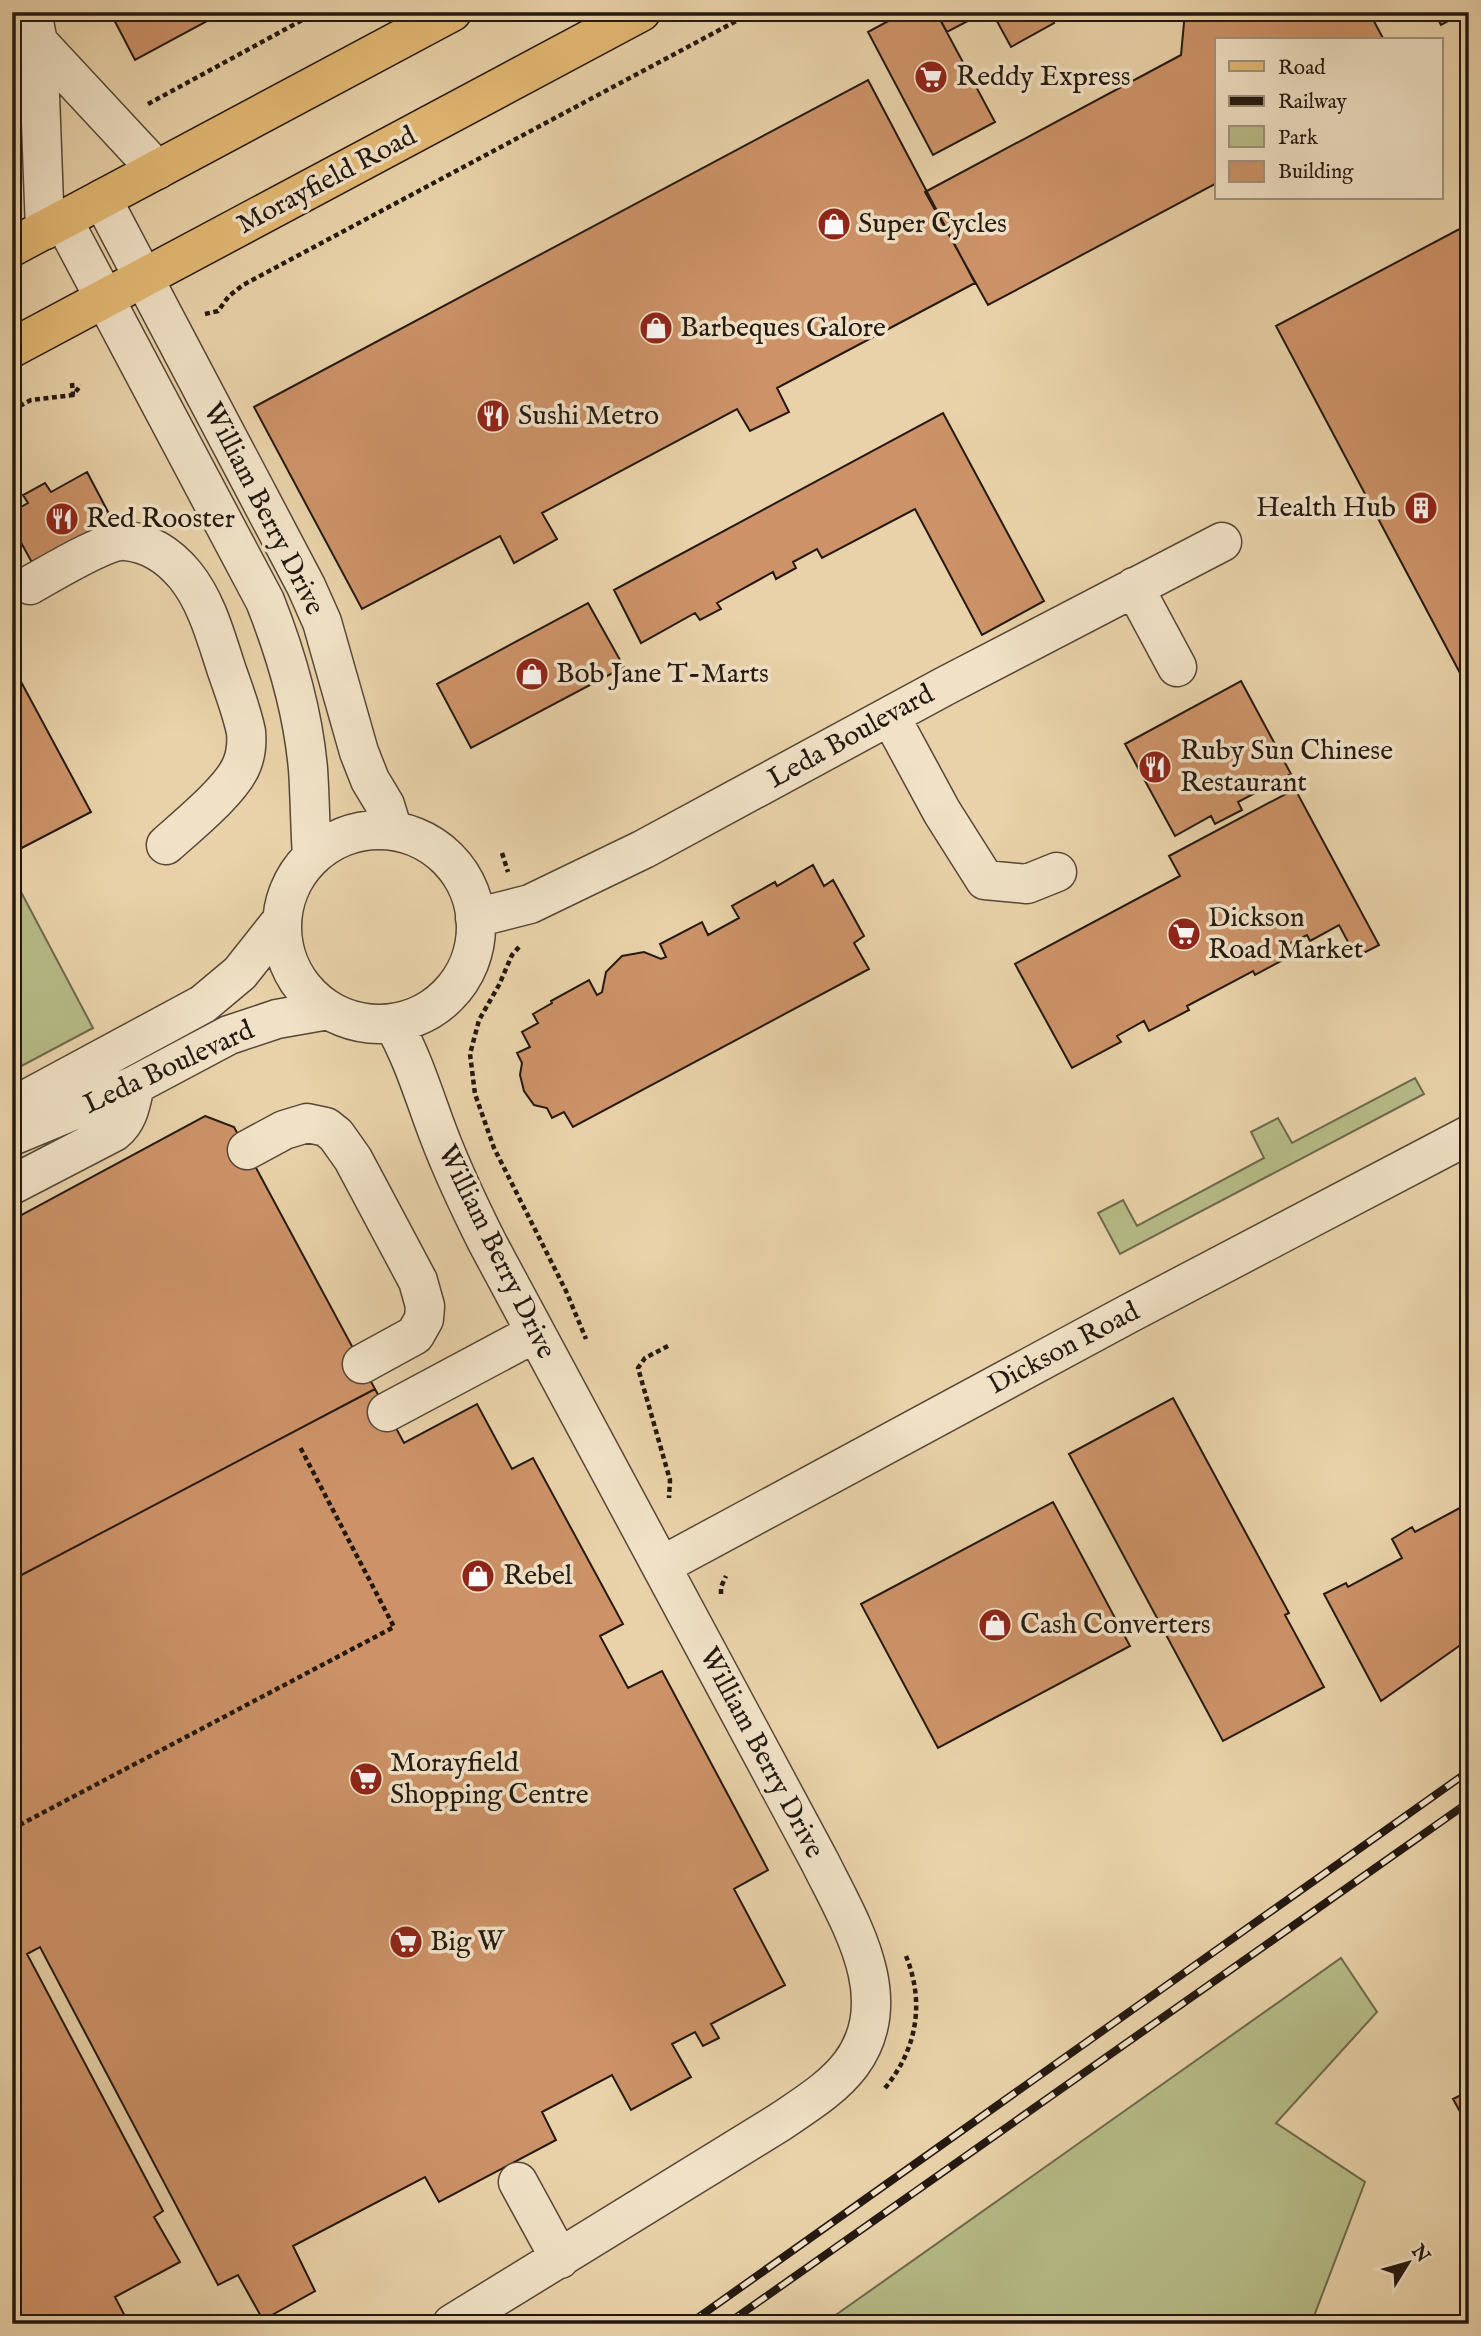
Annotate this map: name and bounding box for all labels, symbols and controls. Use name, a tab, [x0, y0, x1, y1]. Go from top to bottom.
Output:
legend	[1215, 38, 1442, 200]
text: Road	[1278, 55, 1326, 82]
supermarket icon: Reddy Express	[912, 58, 950, 96]
place label: Reddy Express	[956, 60, 1131, 95]
text: Railway	[1278, 89, 1348, 116]
street label: Morayfield Road	[231, 119, 423, 243]
text: Park	[1278, 125, 1319, 152]
text: Building	[1278, 159, 1354, 186]
shop icon: Super Cycles	[815, 205, 853, 243]
place label: Super Cycles	[858, 207, 1007, 242]
shop icon: Barbeques Galore	[637, 309, 675, 347]
place label: Barbeques Galore	[680, 311, 886, 346]
street label: William Berry Drive	[194, 397, 332, 621]
restaurant icon: Sushi Metro	[474, 397, 512, 435]
place label: Sushi Metro	[518, 399, 659, 434]
building icon: Health Hub	[1402, 489, 1440, 527]
place label: Health Hub	[1256, 491, 1396, 526]
restaurant icon: Red Rooster	[43, 500, 81, 538]
place label: Red Rooster	[86, 502, 235, 537]
shop icon: Bob Jane T-Marts	[513, 655, 551, 693]
place label: Bob Jane T-Marts	[556, 657, 769, 692]
street label: Leda Boulevard	[762, 677, 940, 797]
place label: Ruby Sun Chinese Restaurant	[1180, 734, 1393, 801]
restaurant icon: Ruby Sun Chinese Restaurant	[1136, 748, 1174, 786]
place label: Dickson Road Market	[1208, 901, 1364, 968]
supermarket icon: Dickson Road Market	[1165, 915, 1203, 953]
street label: Leda Boulevard	[78, 1013, 260, 1123]
street label: William Berry Drive	[429, 1139, 563, 1365]
street label: Dickson Road	[982, 1295, 1146, 1403]
shop icon: Rebel	[459, 1557, 497, 1595]
place label: Rebel	[503, 1559, 573, 1594]
shop icon: Cash Converters	[976, 1606, 1014, 1644]
place label: Cash Converters	[1020, 1608, 1211, 1643]
street label: William Berry Drive	[691, 1642, 831, 1865]
place label: Morayfield Shopping Centre	[390, 1746, 589, 1813]
supermarket icon: Morayfield Shopping Centre	[347, 1760, 385, 1798]
supermarket icon: Big W	[387, 1923, 425, 1961]
place label: Big W	[430, 1925, 505, 1960]
north arrow	[1372, 2228, 1442, 2298]
text: N	[1405, 2239, 1435, 2268]

